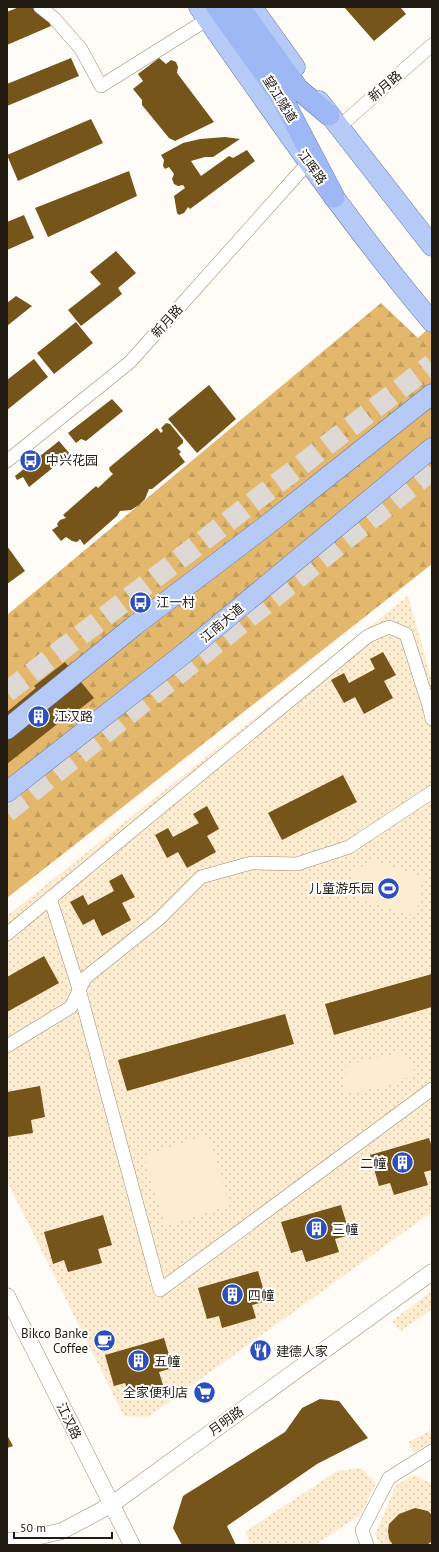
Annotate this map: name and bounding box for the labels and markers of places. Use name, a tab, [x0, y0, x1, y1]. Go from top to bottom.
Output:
bus stop icon: 中兴花园	[17, 447, 43, 473]
place label: 中兴花园	[46, 452, 98, 469]
bus stop icon: 江一村	[128, 589, 154, 615]
place label: 江一村	[156, 594, 195, 611]
building icon: 江汉路	[26, 703, 52, 729]
place label: 江汉路	[54, 708, 93, 725]
sports icon: 儿童游乐园	[376, 875, 402, 901]
place label: 儿童游乐园	[309, 880, 374, 897]
building icon: 二幢	[389, 1150, 415, 1176]
place label: 二幢	[360, 1155, 386, 1172]
building icon: 三幢	[303, 1216, 329, 1242]
place label: 三幢	[332, 1221, 358, 1238]
building icon: 四幢	[219, 1282, 245, 1308]
place label: 四幢	[248, 1287, 274, 1304]
place label: Bikco Banke Coffee	[21, 1325, 88, 1357]
cafe icon: Bikco Banke Coffee	[91, 1327, 117, 1353]
restaurant icon: 建德人家	[248, 1338, 274, 1364]
place label: 建德人家	[276, 1343, 328, 1360]
building icon: 五幢	[126, 1348, 152, 1374]
place label: 五幢	[154, 1353, 180, 1370]
supermarket icon: 全家便利店	[191, 1379, 217, 1405]
place label: 全家便利店	[123, 1384, 188, 1401]

